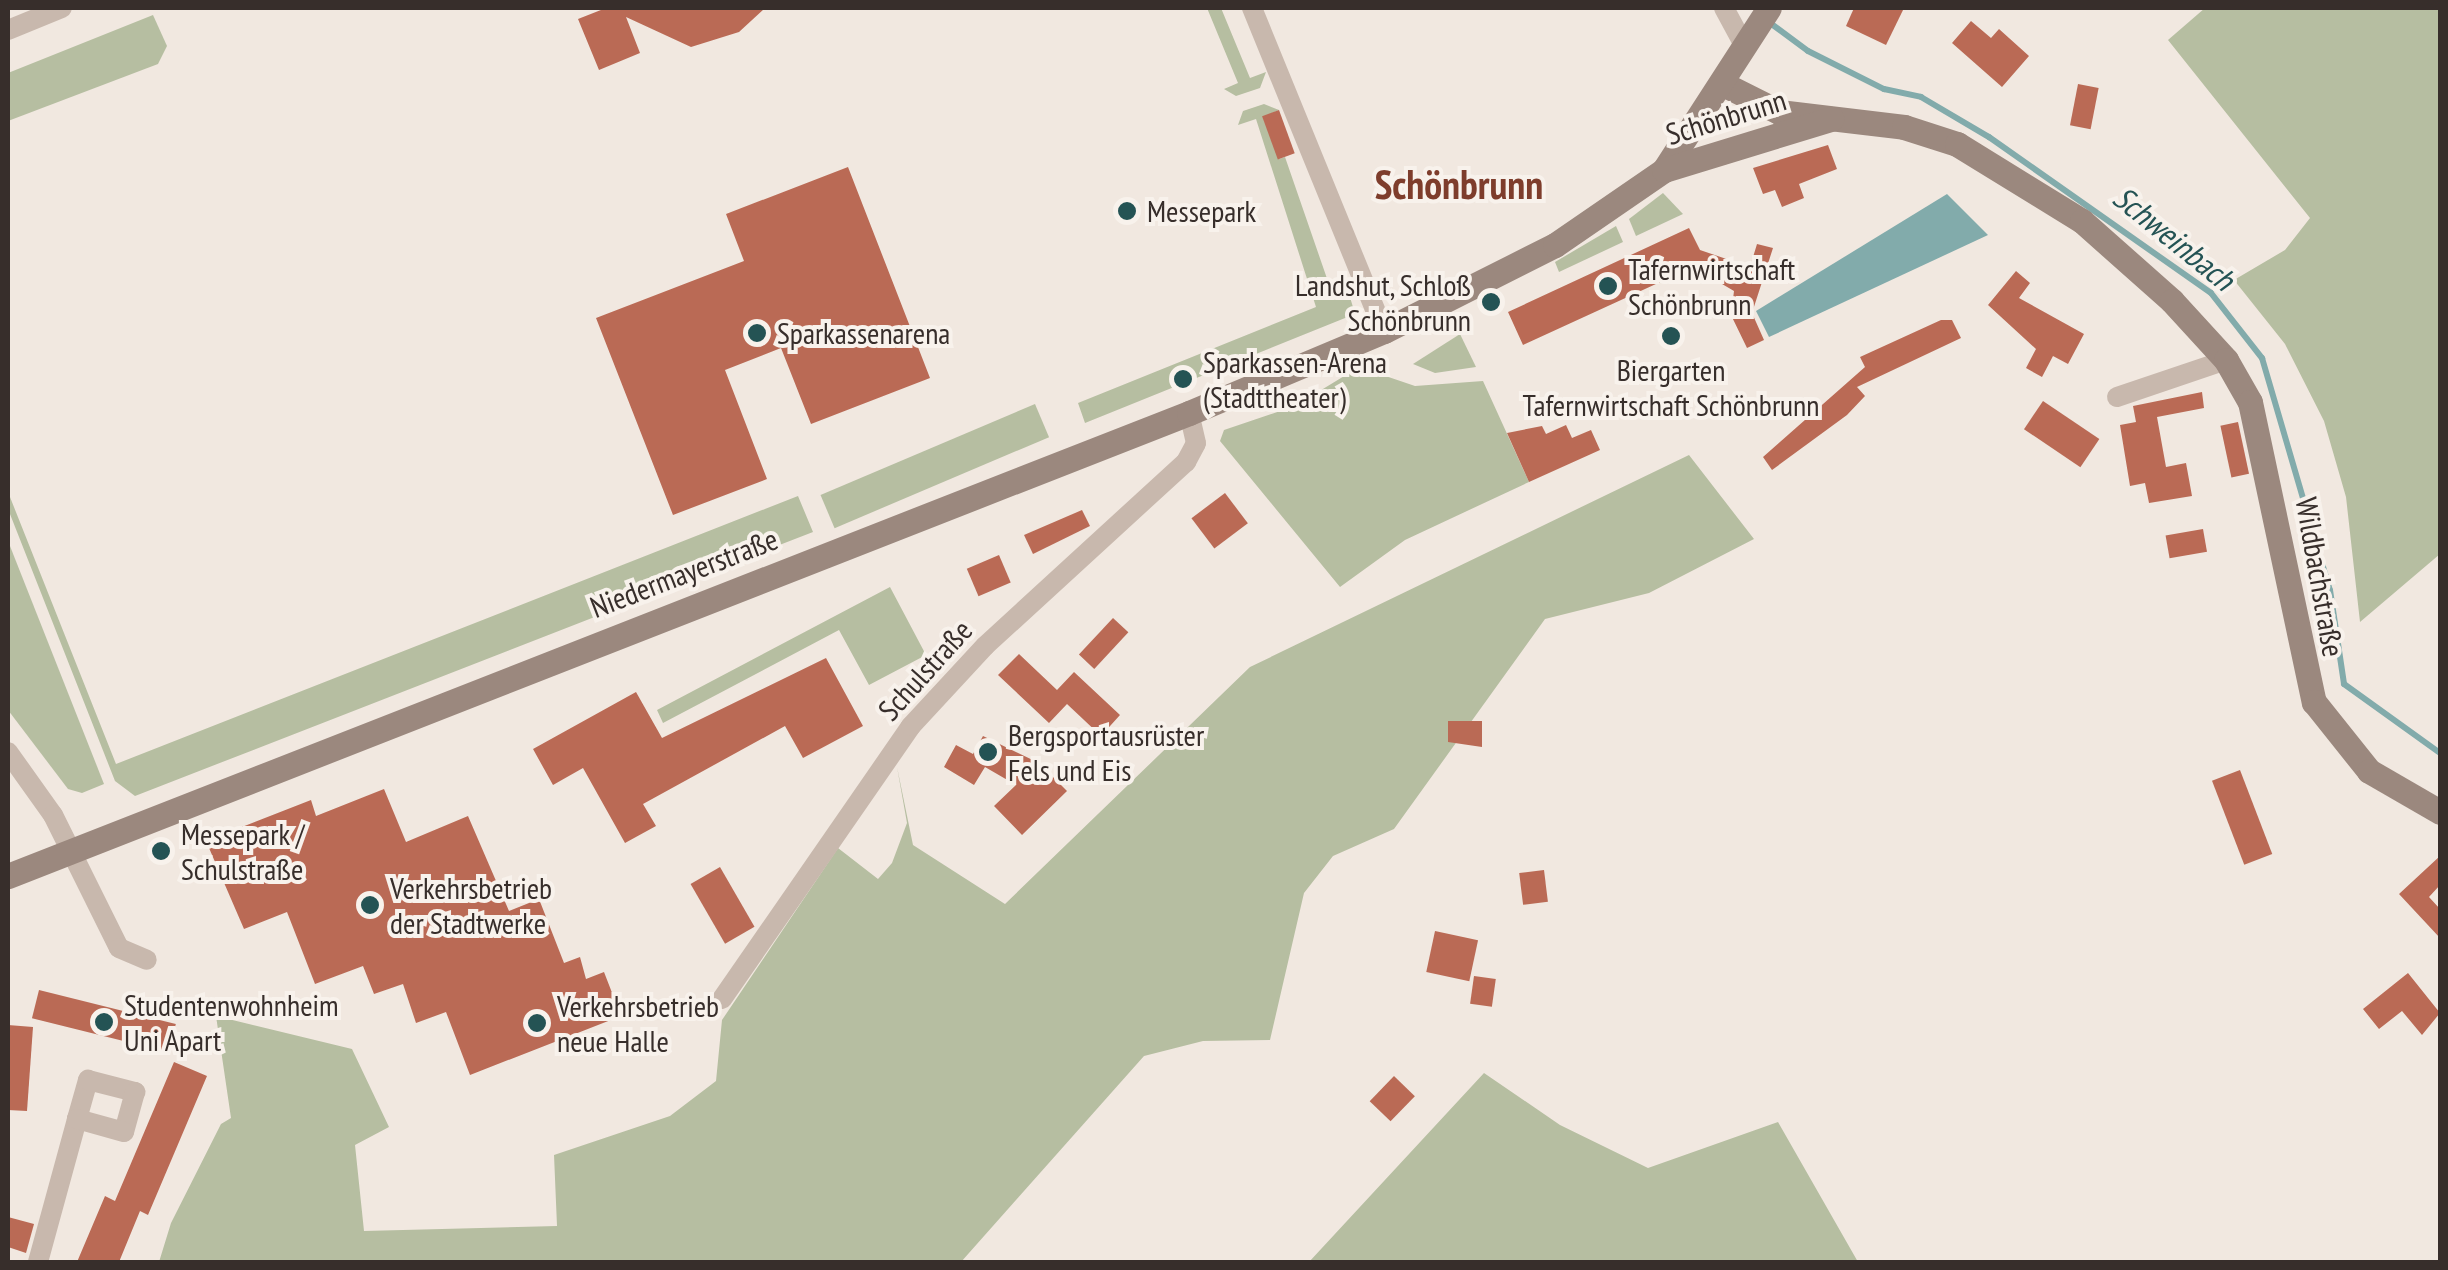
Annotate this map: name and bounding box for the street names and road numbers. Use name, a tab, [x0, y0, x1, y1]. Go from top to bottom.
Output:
street label: Schönbrunn	[1662, 82, 1790, 152]
street label: Wildbachstraße	[2288, 495, 2352, 659]
street label: Niedermayerstraße	[585, 521, 783, 625]
street label: Schulstraße	[871, 612, 979, 728]

